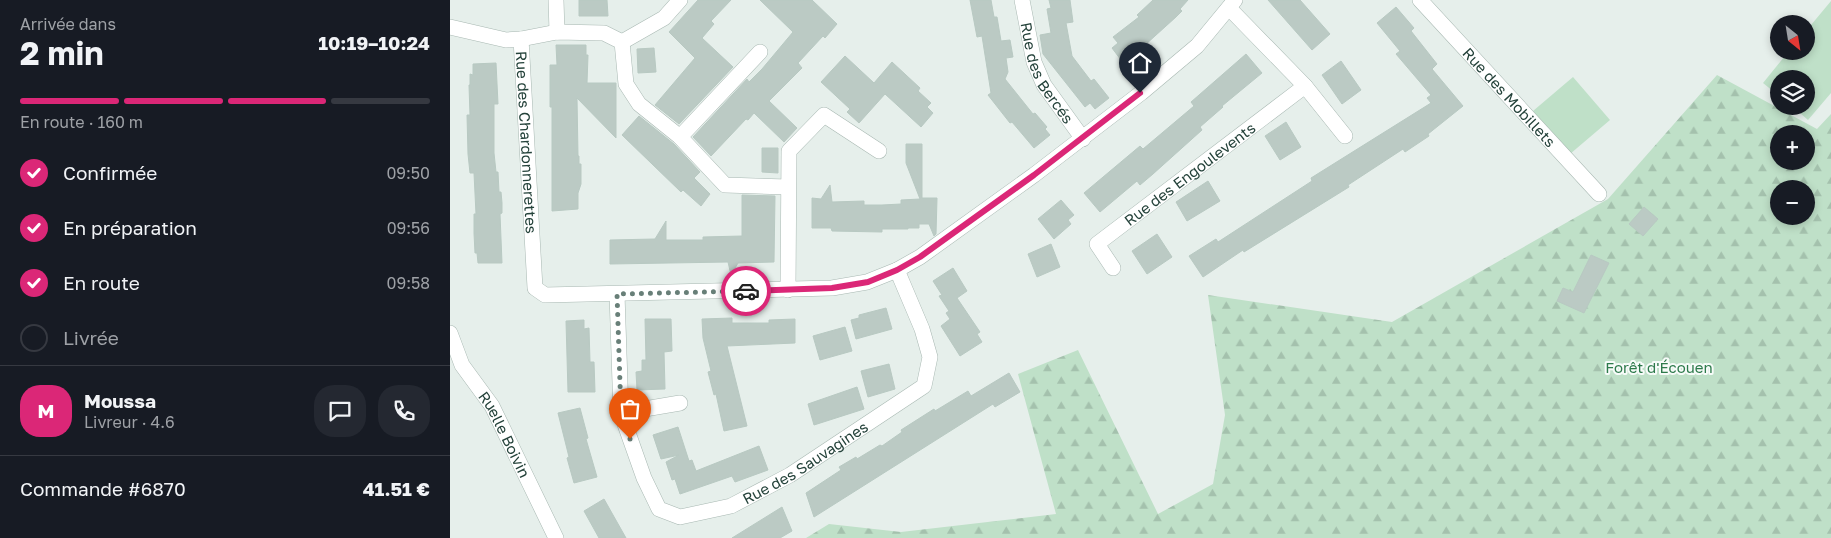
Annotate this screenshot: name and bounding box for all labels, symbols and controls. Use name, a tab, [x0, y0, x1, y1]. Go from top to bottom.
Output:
text: Arrivée dans	[20, 14, 116, 34]
north arrow	[1770, 15, 1815, 60]
map controls	[1770, 15, 1815, 225]
street label: Rue des Bercés	[1017, 21, 1078, 127]
text: 10:19–10:24	[318, 31, 430, 54]
text: 2 min	[20, 34, 104, 72]
pin	[1119, 42, 1161, 93]
street label: Rue des Mobillets	[1459, 44, 1560, 150]
icon: home	[1126, 49, 1154, 77]
street label: Rue des Chardonnerettes	[513, 50, 541, 234]
button: layers	[1770, 70, 1815, 115]
text: En route · 160 m	[20, 112, 143, 132]
street label: Rue des Engoulevents	[1120, 118, 1259, 229]
button: +	[1770, 125, 1815, 170]
icon: check	[20, 159, 48, 187]
text: Confirmée	[63, 161, 157, 184]
text: 09:50	[386, 163, 430, 183]
button: −	[1770, 180, 1815, 225]
icon: check	[20, 214, 48, 242]
text: En préparation	[63, 216, 197, 239]
text: 09:56	[387, 218, 430, 238]
courier	[721, 266, 771, 316]
icon: check	[20, 269, 48, 297]
text: En route	[63, 271, 140, 294]
text: 09:58	[387, 273, 430, 293]
icon: car	[732, 277, 760, 305]
text: Livrée	[63, 326, 119, 349]
park label: Forêt d'Écouen	[1605, 358, 1713, 376]
button: chat	[314, 385, 366, 437]
button: phone	[378, 385, 430, 437]
street label: Ruelle Boivin	[475, 388, 534, 480]
pin	[609, 388, 651, 439]
text: Moussa	[84, 389, 156, 412]
icon: bag	[616, 395, 644, 423]
text: M	[38, 399, 54, 422]
text: Livreur · 4.6	[84, 412, 175, 432]
street label: Rue des Sauvagines	[739, 417, 871, 507]
text: Commande #6870	[20, 477, 186, 500]
text: 41.51 €	[363, 477, 430, 500]

